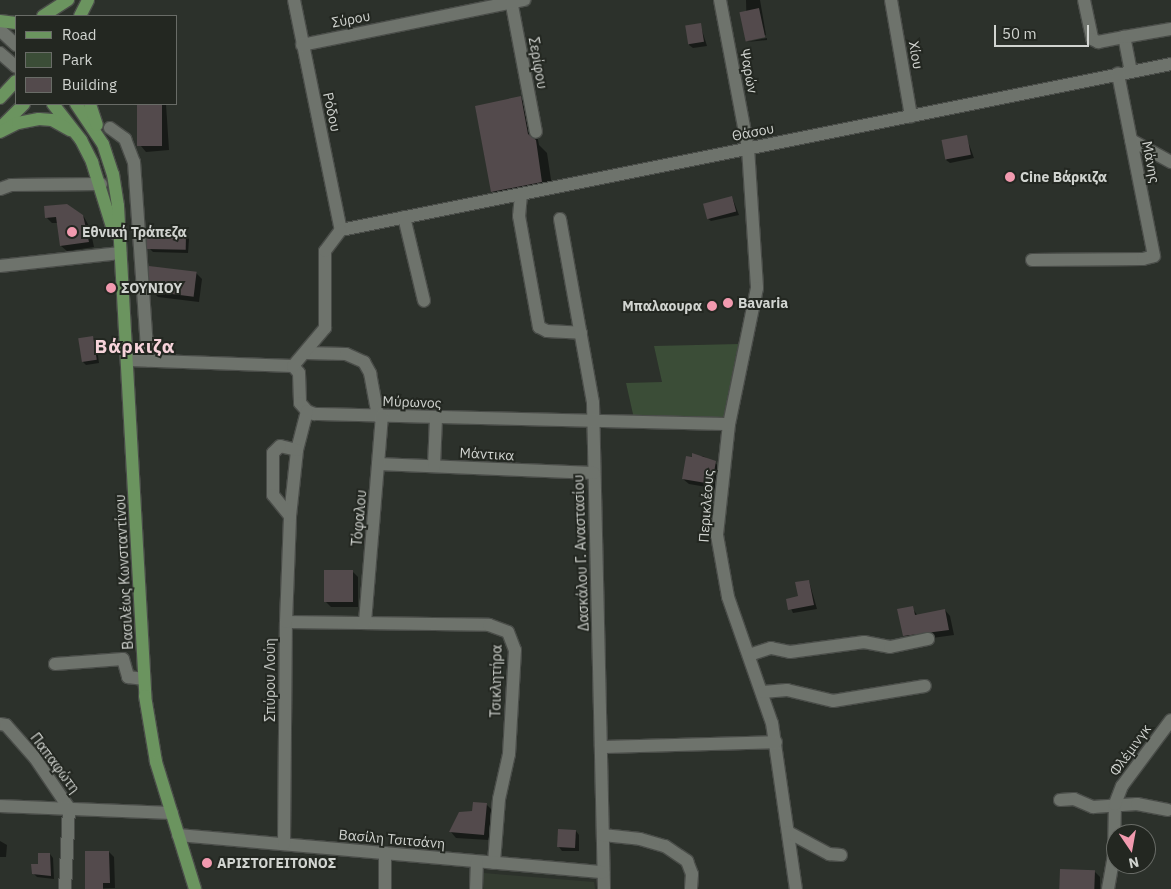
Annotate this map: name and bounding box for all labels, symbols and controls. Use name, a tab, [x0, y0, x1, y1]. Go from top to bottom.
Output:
street label: Σύρου	[330, 7, 372, 31]
legend	[15, 15, 178, 105]
scale bar	[996, 15, 1091, 47]
text: 50 m	[1002, 24, 1037, 43]
text: Road	[62, 25, 97, 44]
street label: Σερίφου	[525, 36, 551, 90]
street label: Χίου	[905, 40, 927, 70]
street label: Ψαρών	[736, 47, 762, 95]
text: Park	[62, 50, 92, 69]
text: Building	[62, 75, 117, 94]
street label: Ρόδου	[320, 91, 344, 133]
street label: Θάσου	[730, 120, 776, 144]
street label: Μάνης	[1139, 140, 1163, 184]
place label: Cine Βάρκιζα	[1020, 169, 1107, 185]
marker: Cine Βάρκιζα	[1004, 171, 1016, 183]
place label: Εθνική Τράπεζα	[82, 224, 187, 240]
marker: Εθνική Τράπεζα	[66, 226, 78, 238]
place label: ΣΟΥΝΙΟΥ	[121, 280, 182, 296]
marker: ΣΟΥΝΙΟΥ	[105, 282, 117, 294]
place label: Bavaria	[738, 295, 788, 311]
marker: Bavaria	[722, 297, 734, 309]
place label: Μπαλαουρα	[622, 298, 702, 314]
marker: Μπαλαουρα	[706, 300, 718, 312]
district label: Βάρκιζα	[94, 336, 176, 358]
street label: Μύρωνος	[382, 393, 442, 411]
street label: Μάντικα	[459, 444, 515, 464]
street label: Περικλέους	[695, 469, 717, 543]
street label: Δασκάλου Γ. Αναστασίου	[570, 474, 592, 632]
street label: Τόφαλου	[348, 489, 370, 547]
street label: Βασιλέως Κωνσταντίνου	[112, 494, 136, 650]
street label: Σπύρου Λούη	[262, 638, 278, 722]
street label: Τσικλητήρα	[487, 644, 505, 718]
street label: Φλέμινγκ	[1106, 721, 1154, 779]
street label: Παπαφώτη	[27, 730, 83, 796]
north arrow	[1106, 824, 1156, 874]
street label: Βασίλη Τσιτσάνη	[338, 826, 446, 852]
text: N	[1127, 853, 1141, 873]
place label: ΑΡΙΣΤΟΓΕΙΤΟΝΟΣ	[217, 855, 336, 871]
marker: ΑΡΙΣΤΟΓΕΙΤΟΝΟΣ	[201, 857, 213, 869]

